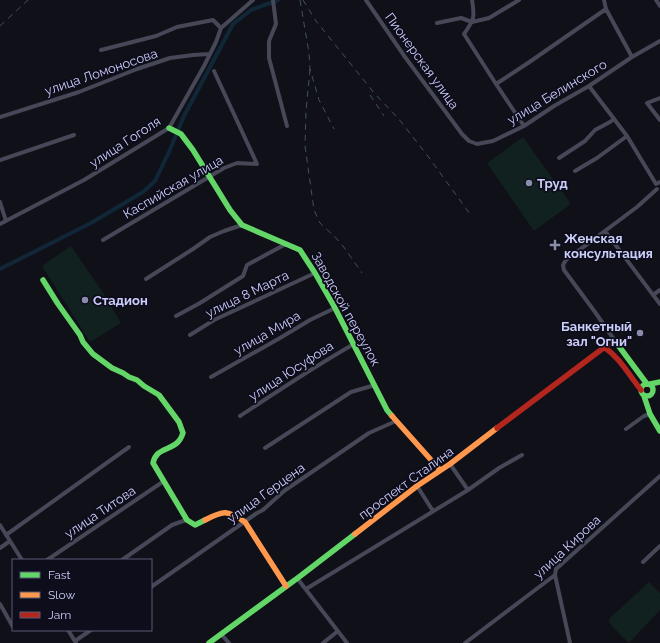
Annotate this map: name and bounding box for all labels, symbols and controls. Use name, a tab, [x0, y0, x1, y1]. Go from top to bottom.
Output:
street label: Пионерская улица	[382, 10, 462, 112]
street label: улица Ломоносова	[43, 46, 159, 98]
street label: улица Белинского	[505, 56, 610, 128]
street label: улица Гоголя	[87, 113, 163, 171]
street label: Каспийская улица	[120, 152, 226, 222]
place label: Труд	[537, 176, 568, 191]
marker: Труд	[524, 178, 534, 188]
place label: Женская консультация	[564, 231, 653, 261]
marker: Женская консультация	[549, 239, 561, 251]
street label: Заводской переулок	[308, 249, 384, 369]
street label: улица 8 Марта	[203, 267, 291, 321]
place label: Стадион	[93, 293, 148, 308]
marker: Стадион	[80, 295, 90, 305]
street label: улица Мира	[231, 308, 303, 358]
place label: Банкетный зал "Огни"	[561, 319, 632, 349]
marker: Банкетный зал "Огни"	[635, 328, 645, 338]
street label: улица Юсуфова	[246, 338, 336, 404]
street label: проспект Сталина	[356, 444, 456, 522]
street label: улица Герцена	[224, 460, 308, 526]
street label: улица Титова	[62, 483, 138, 541]
street label: улица Кирова	[530, 512, 604, 582]
legend	[12, 559, 152, 631]
text: Fast	[48, 568, 71, 582]
text: Slow	[48, 588, 75, 602]
text: Jam	[48, 608, 71, 622]

